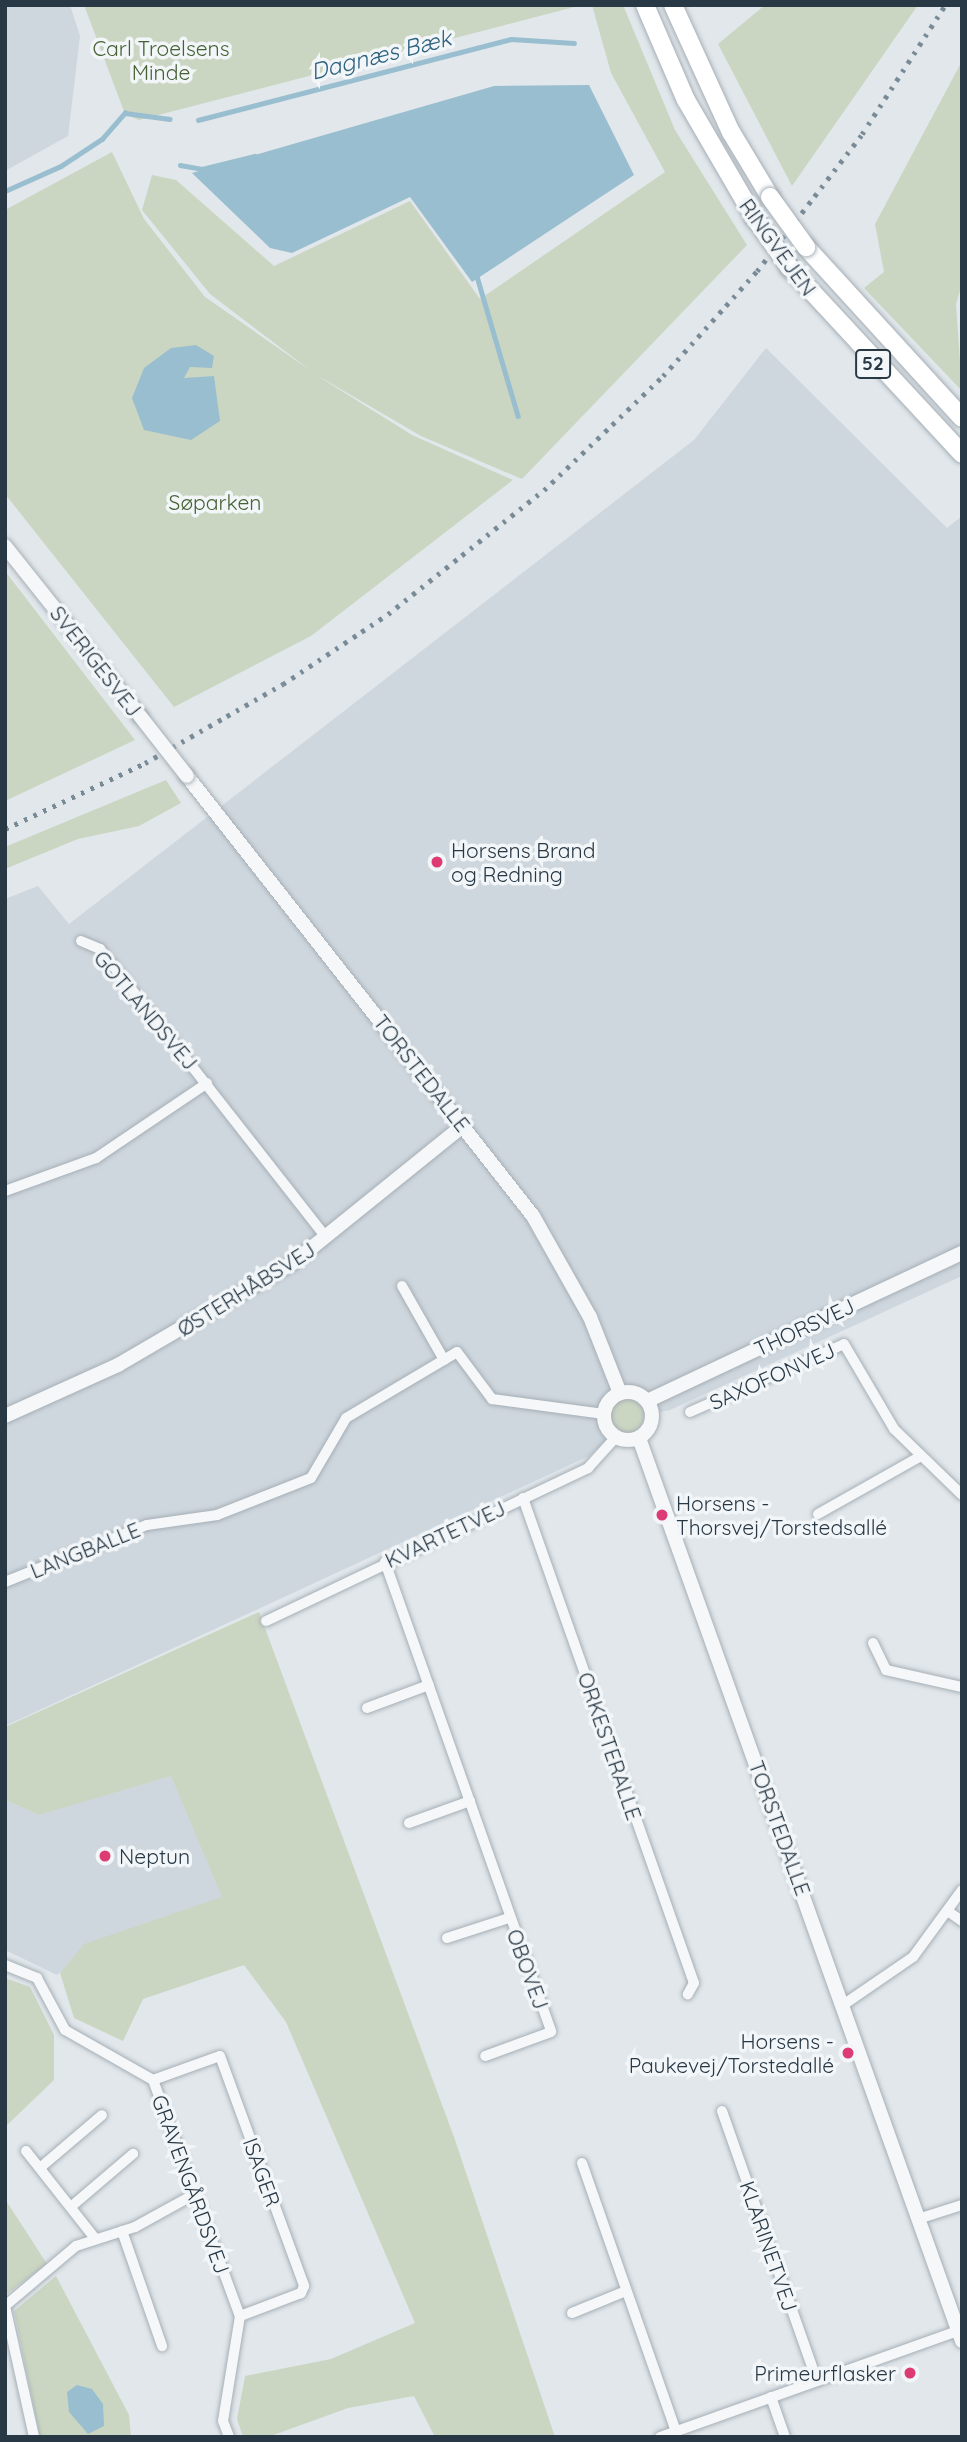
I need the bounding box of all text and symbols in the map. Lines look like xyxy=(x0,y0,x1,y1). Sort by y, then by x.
water label: Dagnæs Bæk xyxy=(308,24,454,86)
park label: Carl Troelsens Minde xyxy=(92,35,230,85)
street label: RINGVEJEN xyxy=(734,194,822,300)
road number: 52 xyxy=(854,348,892,380)
park label: Søparken xyxy=(169,489,261,515)
street label: SVERIGESVEJ xyxy=(45,601,147,721)
place label: Horsens Brand og Redning xyxy=(451,837,595,887)
marker: Horsens Brand og Redning xyxy=(429,854,445,870)
street label: GOTLANDSVEJ xyxy=(89,945,203,1075)
street label: TORSTEDALLE xyxy=(368,1009,476,1137)
street label: ØSTERHÅBSVEJ xyxy=(172,1237,320,1341)
street label: THORSVEJ xyxy=(750,1293,858,1361)
street label: SAXOFONVEJ xyxy=(705,1337,839,1415)
place label: Horsens - Thorsvej/Torstedsallé xyxy=(676,1490,887,1540)
street label: KVARTETVEJ xyxy=(381,1495,509,1573)
marker: Horsens - Thorsvej/Torstedsallé xyxy=(654,1507,670,1523)
street label: LANGBALLE xyxy=(26,1517,144,1583)
street label: ORKESTERALLE xyxy=(573,1669,647,1823)
street label: TORSTEDALLE xyxy=(744,1757,816,1899)
place label: Neptun xyxy=(119,1843,190,1869)
marker: Neptun xyxy=(97,1848,113,1864)
street label: OBOVEJ xyxy=(502,1926,554,2012)
place label: Horsens - Paukevej/Torstedallé xyxy=(629,2028,834,2078)
marker: Horsens - Paukevej/Torstedallé xyxy=(840,2045,856,2061)
street label: GRAVENGÅRDSVEJ xyxy=(147,2091,235,2277)
street label: ISAGER xyxy=(238,2134,286,2210)
street label: KLARINETVEJ xyxy=(735,2178,803,2314)
place label: Primeurflasker xyxy=(754,2360,896,2386)
marker: Primeurflasker xyxy=(902,2365,918,2381)

